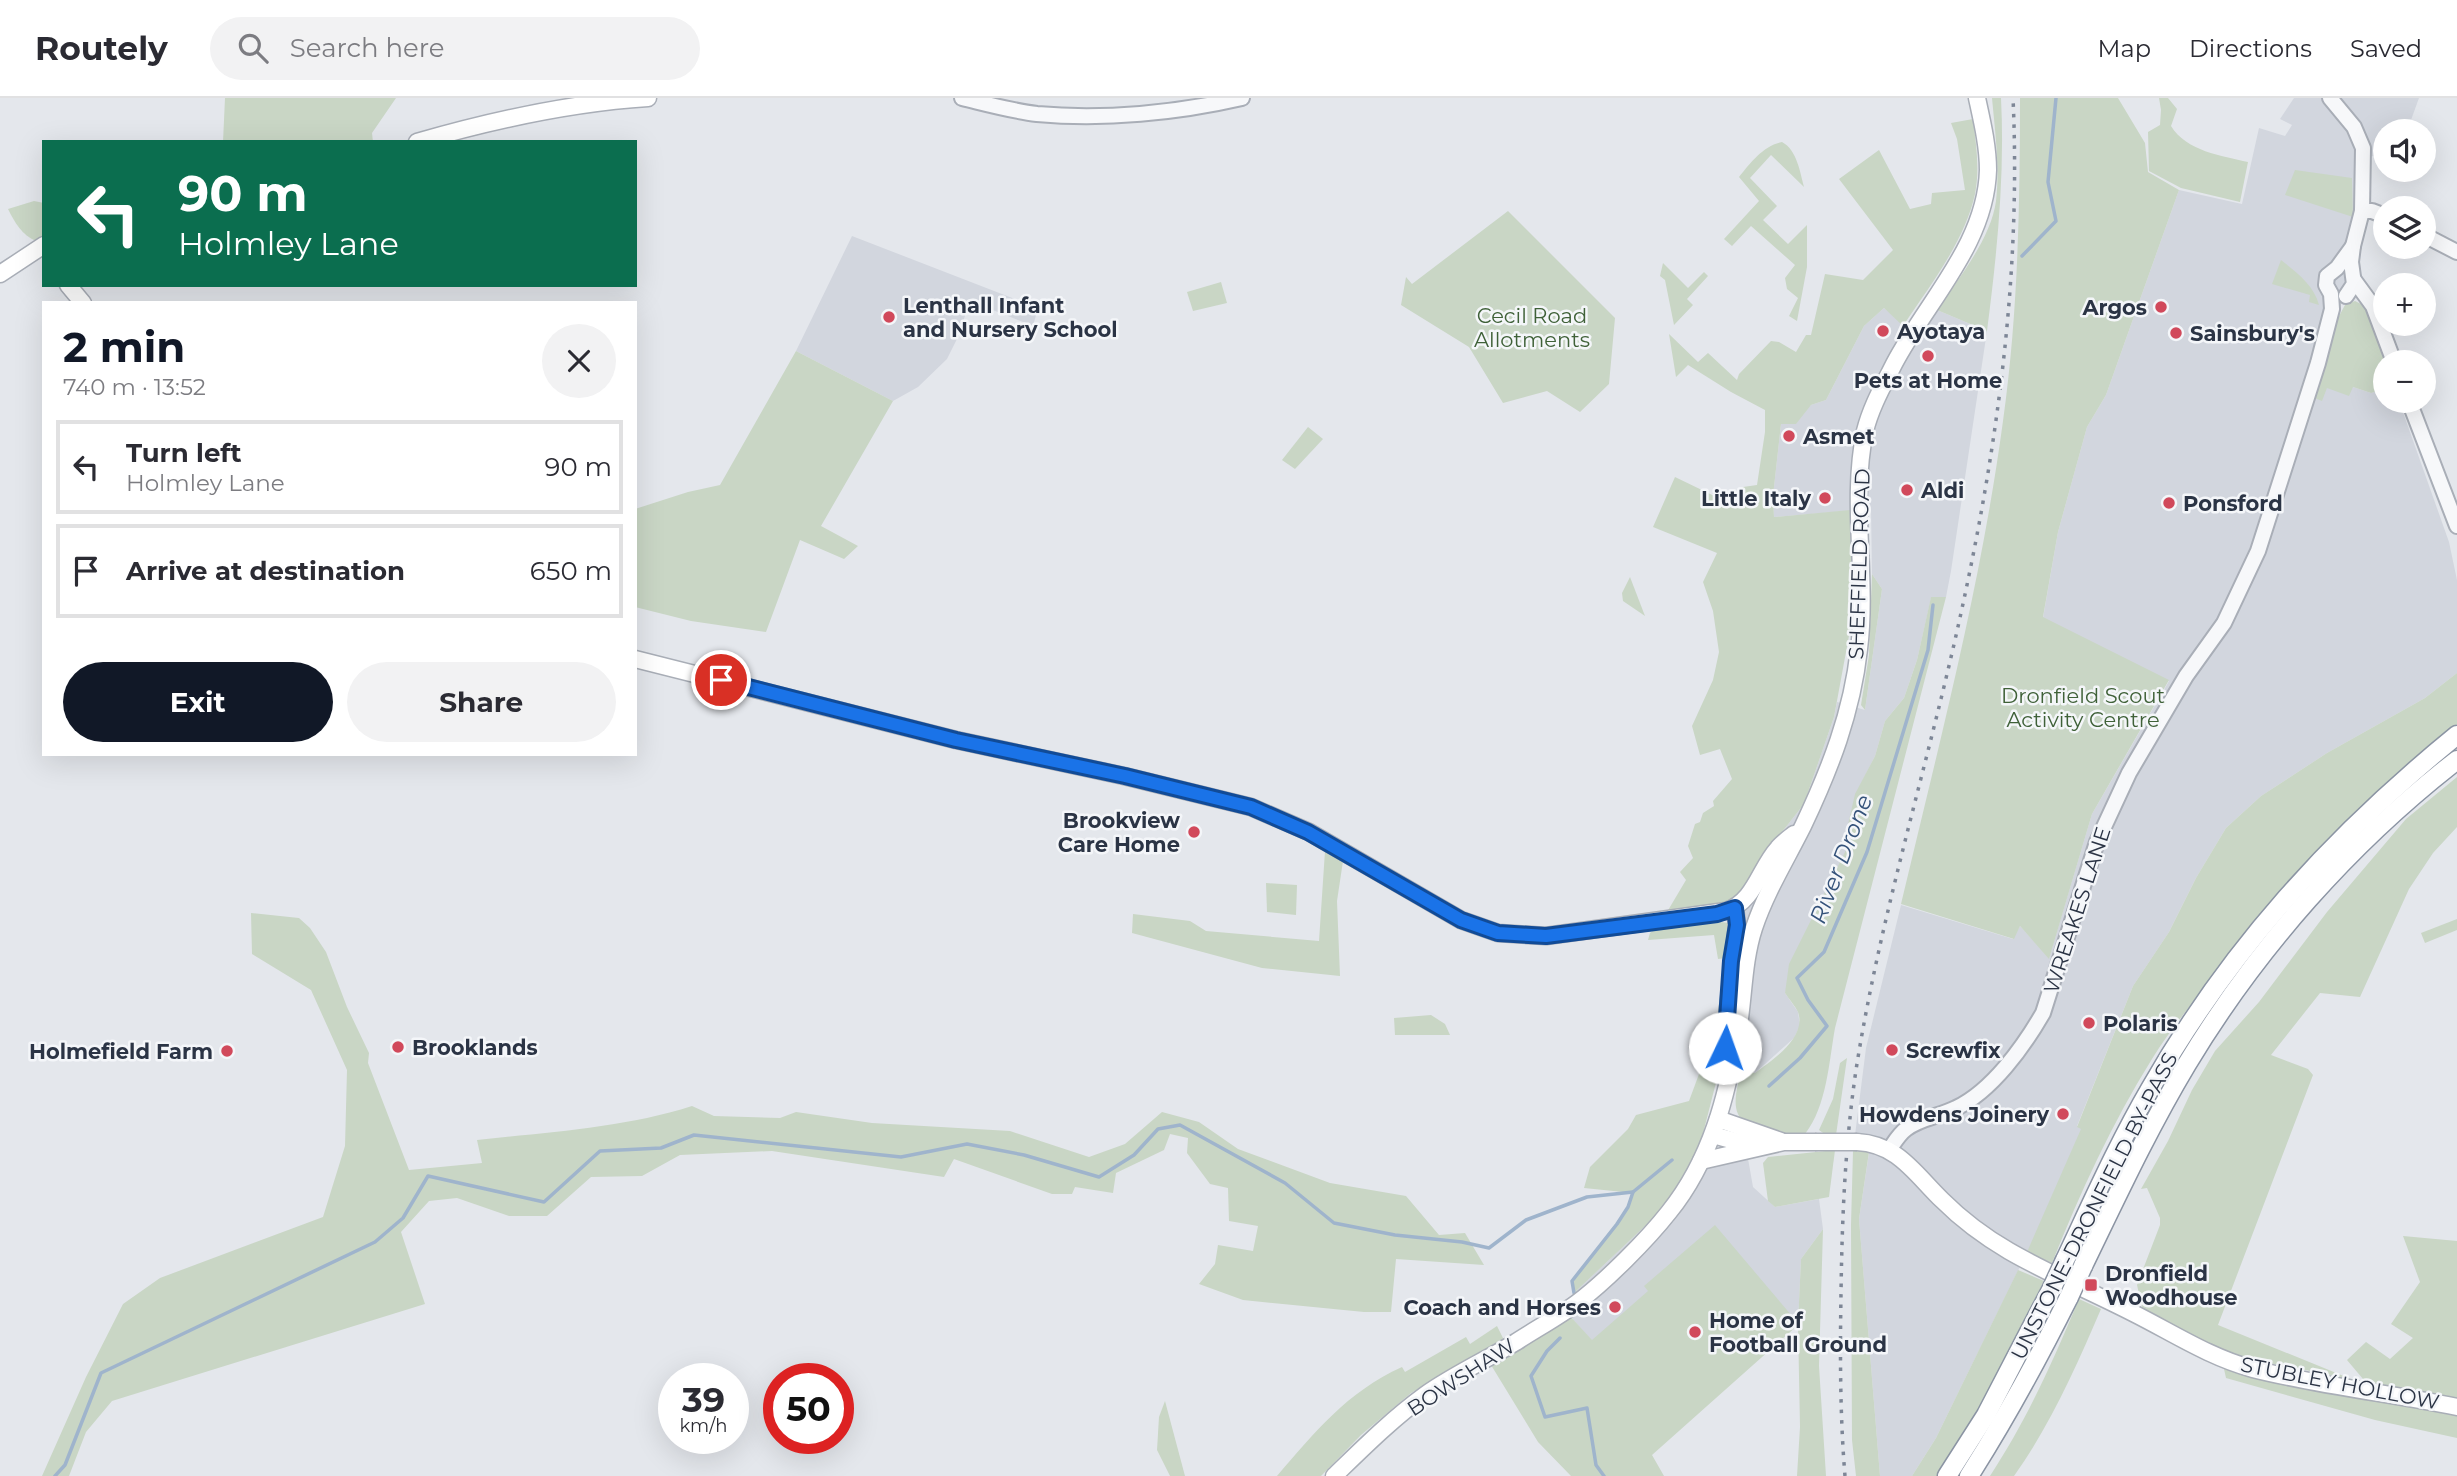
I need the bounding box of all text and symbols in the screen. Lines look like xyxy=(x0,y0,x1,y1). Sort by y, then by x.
search box xyxy=(210,17,700,80)
text: Routely xyxy=(35,28,168,68)
icon: search xyxy=(234,29,272,67)
text: Search here xyxy=(290,32,445,64)
text: Map xyxy=(2098,34,2151,63)
text: Directions xyxy=(2189,34,2312,63)
text: Saved xyxy=(2350,34,2422,63)
map controls xyxy=(2373,119,2436,413)
button: sound xyxy=(2373,119,2436,182)
text: 90 m xyxy=(178,164,308,223)
icon: left xyxy=(63,168,154,259)
button: layers xyxy=(2373,196,2436,259)
text: Holmley Lane xyxy=(178,224,399,263)
button: + xyxy=(2373,273,2436,336)
place label: Lenthall Infant and Nursery School xyxy=(903,293,1118,342)
place label: Argos xyxy=(2081,295,2147,320)
marker: Argos xyxy=(2153,299,2169,315)
park label: Cecil Road Allotments xyxy=(1474,303,1590,352)
marker: Lenthall Infant and Nursery School xyxy=(881,309,897,325)
place label: Ayotaya xyxy=(1896,319,1985,344)
text: 2 min xyxy=(63,321,185,373)
place label: Sainsbury's xyxy=(2190,321,2315,346)
marker: Ayotaya xyxy=(1875,323,1891,339)
button: close xyxy=(542,324,616,398)
marker: Sainsbury's xyxy=(2168,325,2184,341)
marker: Pets at Home xyxy=(1920,348,1936,364)
button: − xyxy=(2373,350,2436,413)
place label: Pets at Home xyxy=(1854,368,2002,393)
text: 740 m · 13:52 xyxy=(63,373,206,401)
place label: Asmet xyxy=(1802,424,1875,449)
marker: Asmet xyxy=(1781,428,1797,444)
text: Turn left xyxy=(126,437,242,469)
icon: left xyxy=(67,448,105,486)
text: 90 m xyxy=(545,451,612,483)
street label: SHEFFIELD ROAD xyxy=(1843,468,1875,660)
text: Holmley Lane xyxy=(126,469,285,497)
place label: Aldi xyxy=(1920,478,1964,503)
marker: Aldi xyxy=(1899,482,1915,498)
place label: Little Italy xyxy=(1701,486,1811,511)
marker: Little Italy xyxy=(1817,490,1833,506)
place label: Ponsford xyxy=(2183,491,2283,516)
marker: Ponsford xyxy=(2161,495,2177,511)
icon: arrive xyxy=(67,552,105,590)
text: Arrive at destination xyxy=(126,555,405,587)
text: 650 m xyxy=(530,555,612,587)
pin xyxy=(691,650,751,710)
icon: arrive xyxy=(702,661,740,699)
button: Exit xyxy=(63,662,333,742)
button: Share xyxy=(347,662,616,742)
park label: Dronfield Scout Activity Centre xyxy=(2001,683,2165,732)
water label: River Drone xyxy=(1804,791,1878,927)
place label: Brookview Care Home xyxy=(1058,808,1180,857)
marker: Brookview Care Home xyxy=(1186,824,1202,840)
street label: WREAKES LANE xyxy=(2038,824,2116,996)
position arrow xyxy=(1688,1011,1762,1085)
place label: Polaris xyxy=(2103,1011,2178,1036)
marker: Polaris xyxy=(2081,1015,2097,1031)
place label: Brooklands xyxy=(412,1035,538,1060)
place label: Screwfix xyxy=(1906,1038,2001,1063)
place label: Holmefield Farm xyxy=(29,1039,213,1064)
marker: Brooklands xyxy=(390,1039,406,1055)
marker: Screwfix xyxy=(1884,1042,1900,1058)
marker: Holmefield Farm xyxy=(219,1043,235,1059)
street label: UNSTONE-DRONFIELD BY-PASS xyxy=(2005,1048,2183,1364)
place label: Howdens Joinery xyxy=(1859,1102,2049,1127)
marker: Howdens Joinery xyxy=(2055,1106,2071,1122)
place label: Dronfield Woodhouse xyxy=(2105,1261,2238,1310)
marker: Dronfield Woodhouse xyxy=(2083,1277,2099,1293)
place label: Coach and Horses xyxy=(1403,1295,1601,1320)
marker: Coach and Horses xyxy=(1607,1299,1623,1315)
place label: Home of Football Ground xyxy=(1709,1308,1887,1357)
marker: Home of Football Ground xyxy=(1687,1324,1703,1340)
street label: BOWSHAW xyxy=(1402,1333,1520,1421)
street label: STUBLEY HOLLOW xyxy=(2239,1351,2441,1415)
speed limit sign: 50 xyxy=(763,1363,854,1454)
text: 39 xyxy=(682,1378,725,1421)
text: km/h xyxy=(679,1415,728,1437)

